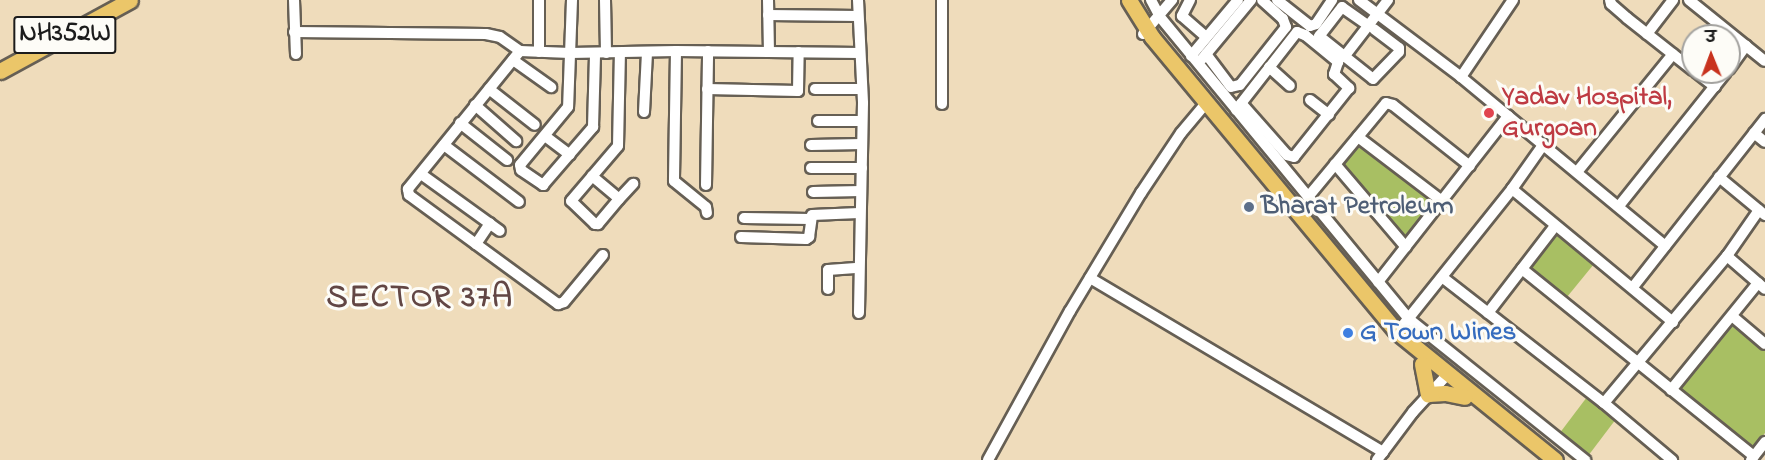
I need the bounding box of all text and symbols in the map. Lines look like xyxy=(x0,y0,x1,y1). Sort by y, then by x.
road number: NH352W xyxy=(13,12,118,58)
north arrow xyxy=(1681,24,1741,84)
text: उ xyxy=(1705,26,1716,50)
place label: Yadav Hospital, Gurgoan xyxy=(1502,81,1672,144)
marker: Yadav Hospital, Gurgoan xyxy=(1480,104,1498,122)
place label: Bharat Petroleum xyxy=(1261,191,1453,223)
marker: Bharat Petroleum xyxy=(1242,200,1256,214)
district label: SECTOR 37A xyxy=(327,279,513,319)
place label: G Town Wines xyxy=(1360,317,1516,349)
marker: G Town Wines xyxy=(1341,326,1355,340)

